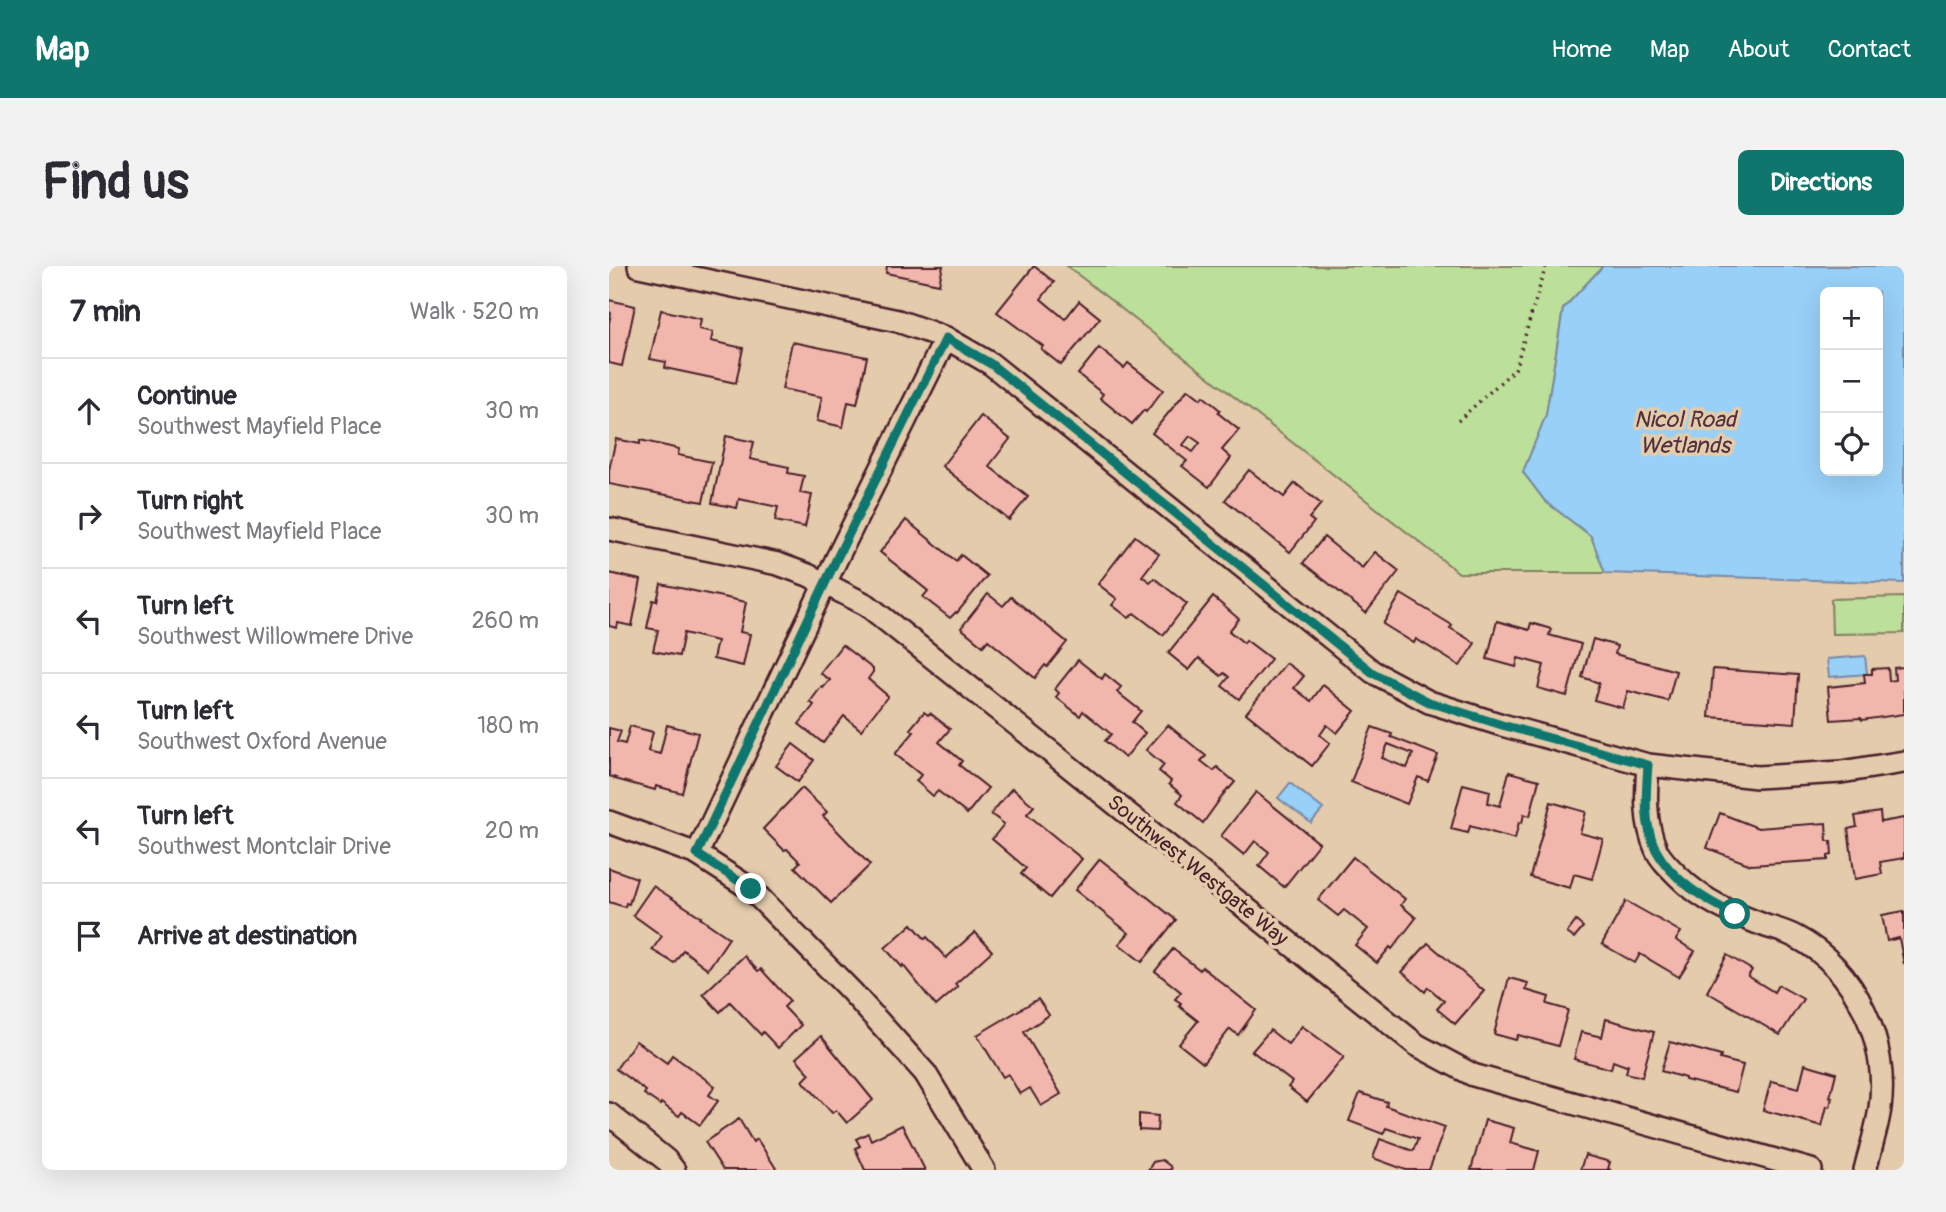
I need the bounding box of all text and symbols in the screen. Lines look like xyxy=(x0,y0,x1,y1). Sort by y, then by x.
text: Map xyxy=(35,29,90,70)
text: Home xyxy=(1551,35,1612,64)
text: Map xyxy=(1650,35,1690,64)
text: About xyxy=(1728,35,1790,64)
text: Contact xyxy=(1828,35,1911,64)
button: Directions xyxy=(1738,150,1904,215)
text: Find us xyxy=(42,152,189,213)
map controls xyxy=(1820,287,1883,476)
button: + xyxy=(1820,287,1883,350)
text: 7 min xyxy=(70,293,141,330)
text: Walk · 520 m xyxy=(410,297,539,326)
button: − xyxy=(1820,350,1883,413)
text: Continue xyxy=(137,380,237,412)
icon: ahead xyxy=(70,392,108,430)
text: 30 m xyxy=(485,396,539,425)
water label: Nicol Road Wetlands xyxy=(1634,405,1739,460)
text: Southwest Mayfield Place xyxy=(137,412,381,441)
button: locate xyxy=(1820,413,1883,476)
text: Turn right xyxy=(137,485,243,517)
icon: right xyxy=(70,497,108,535)
text: 30 m xyxy=(485,501,539,530)
text: Southwest Mayfield Place xyxy=(137,517,381,546)
text: Turn left xyxy=(137,590,233,622)
icon: left xyxy=(70,602,108,640)
text: 260 m xyxy=(472,606,539,635)
text: Southwest Willowmere Drive xyxy=(137,622,413,651)
text: Turn left xyxy=(137,695,233,727)
icon: left xyxy=(70,707,108,745)
text: 180 m xyxy=(477,711,539,740)
text: Southwest Oxford Avenue xyxy=(137,727,387,756)
street label: Southwest Westgate Way xyxy=(1102,789,1294,952)
text: Turn left xyxy=(137,800,233,832)
icon: left xyxy=(70,812,108,850)
text: 20 m xyxy=(485,816,539,845)
text: Southwest Montclair Drive xyxy=(137,832,391,861)
route end xyxy=(735,873,766,904)
route start xyxy=(1719,898,1750,929)
icon: arrive xyxy=(70,917,108,955)
text: Arrive at destination xyxy=(137,920,357,952)

